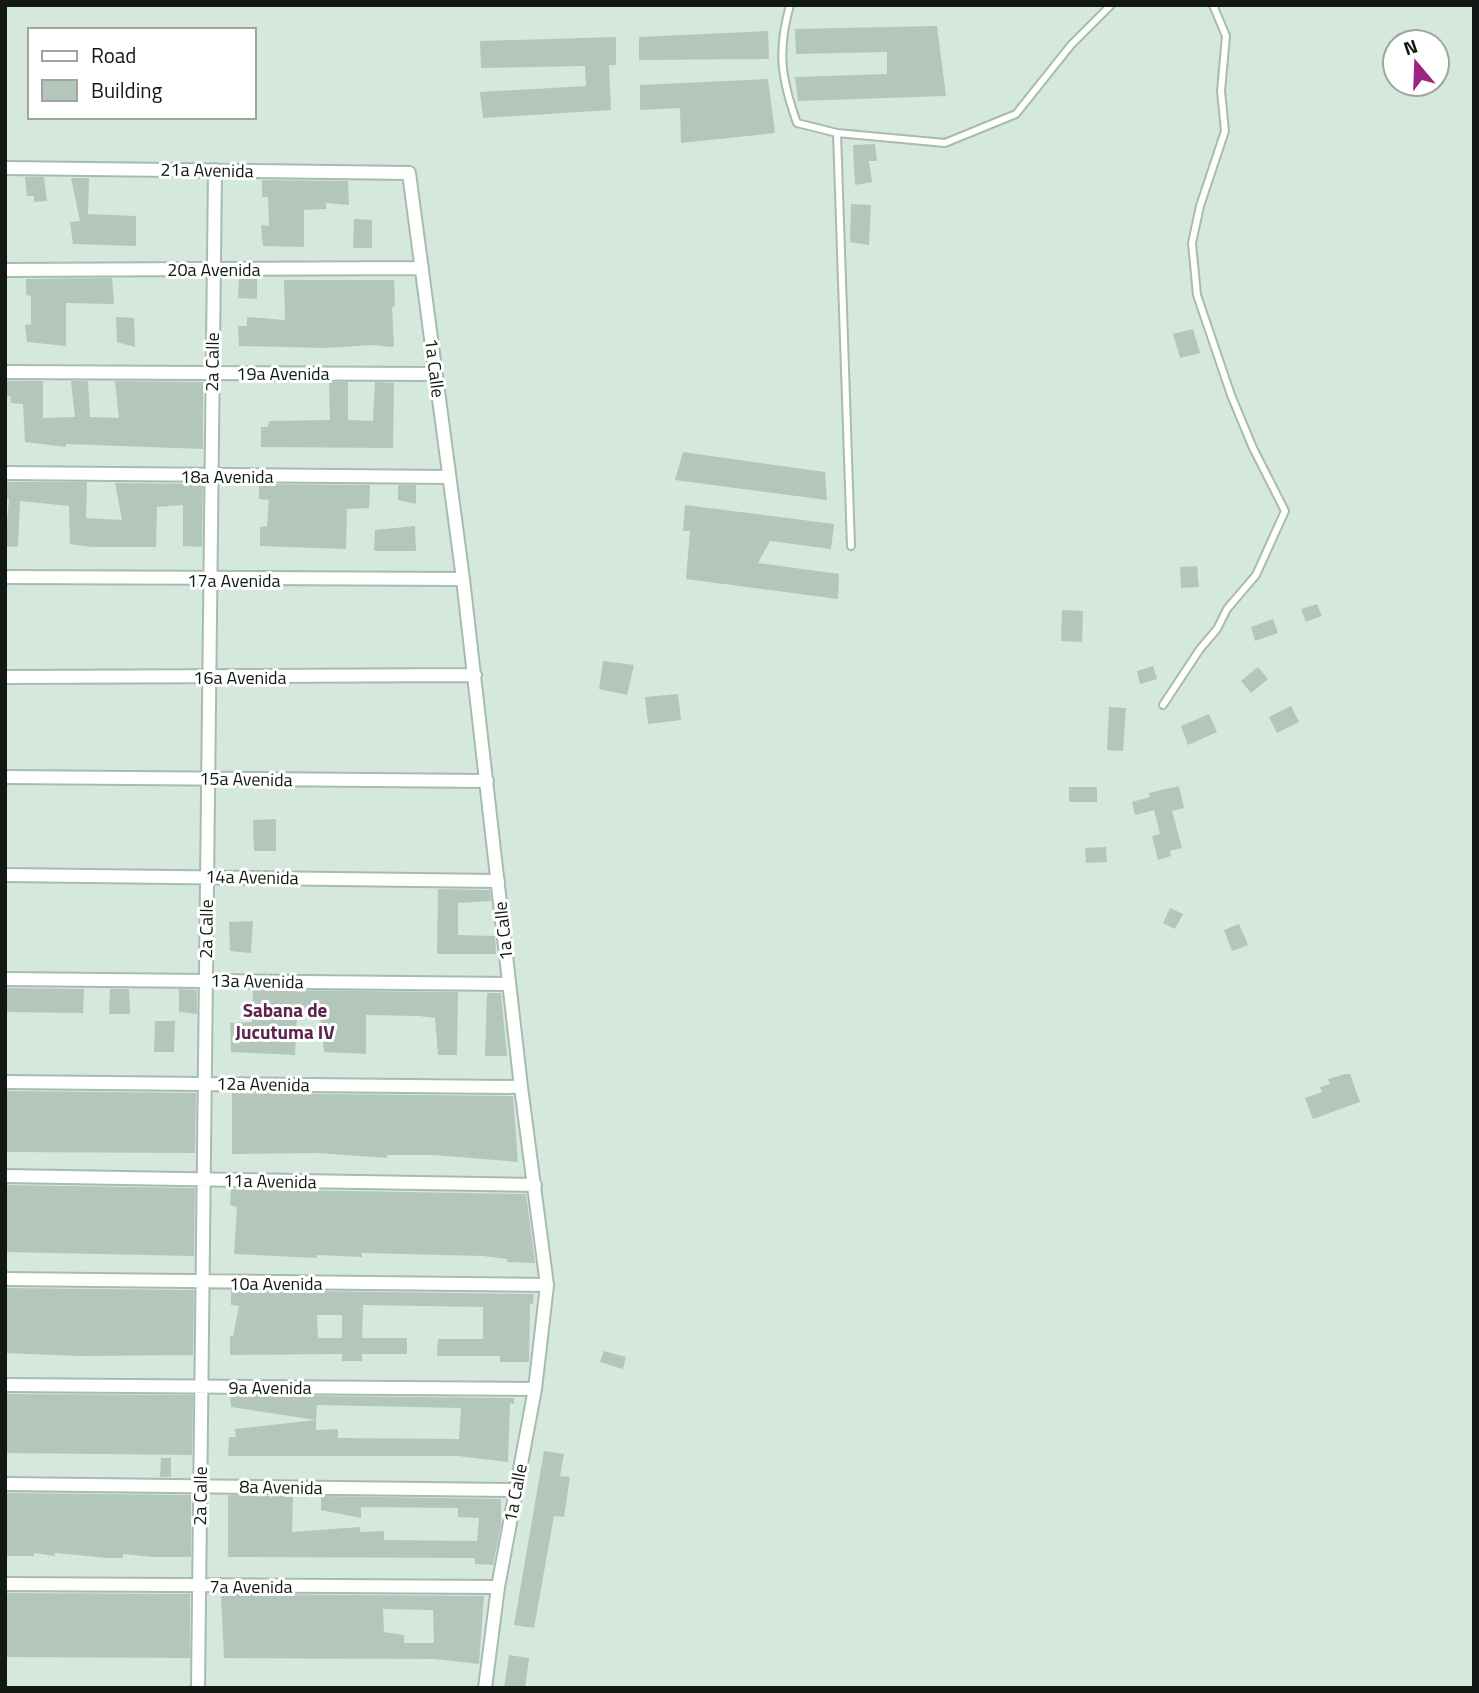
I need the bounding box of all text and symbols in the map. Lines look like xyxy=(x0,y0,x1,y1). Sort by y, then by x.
legend xyxy=(28,28,256,119)
north arrow xyxy=(1381,28,1451,98)
text: N xyxy=(1399,31,1421,62)
text: Road xyxy=(91,39,136,71)
text: Building xyxy=(91,74,163,106)
street label: 21a Avenida xyxy=(160,156,254,184)
street label: 20a Avenida xyxy=(167,256,261,283)
street label: 2a Calle xyxy=(198,332,226,392)
street label: 1a Calle xyxy=(418,337,452,399)
street label: 19a Avenida xyxy=(236,360,330,387)
street label: 18a Avenida xyxy=(180,463,274,490)
street label: 17a Avenida xyxy=(187,567,281,594)
street label: 16a Avenida xyxy=(193,664,287,691)
street label: 15a Avenida xyxy=(199,765,293,793)
street label: 14a Avenida xyxy=(205,863,299,891)
street label: 2a Calle xyxy=(192,899,220,959)
street label: 1a Calle xyxy=(486,900,520,962)
street label: 13a Avenida xyxy=(210,967,304,995)
district label: Sabana de Jucutuma IV xyxy=(235,995,335,1046)
street label: 12a Avenida xyxy=(216,1070,310,1098)
street label: 11a Avenida xyxy=(223,1167,317,1195)
street label: 10a Avenida xyxy=(229,1270,323,1297)
street label: 9a Avenida xyxy=(228,1374,312,1401)
street label: 1a Calle xyxy=(496,1461,534,1525)
street label: 2a Calle xyxy=(186,1466,214,1526)
street label: 8a Avenida xyxy=(239,1473,323,1501)
street label: 7a Avenida xyxy=(209,1573,293,1600)

